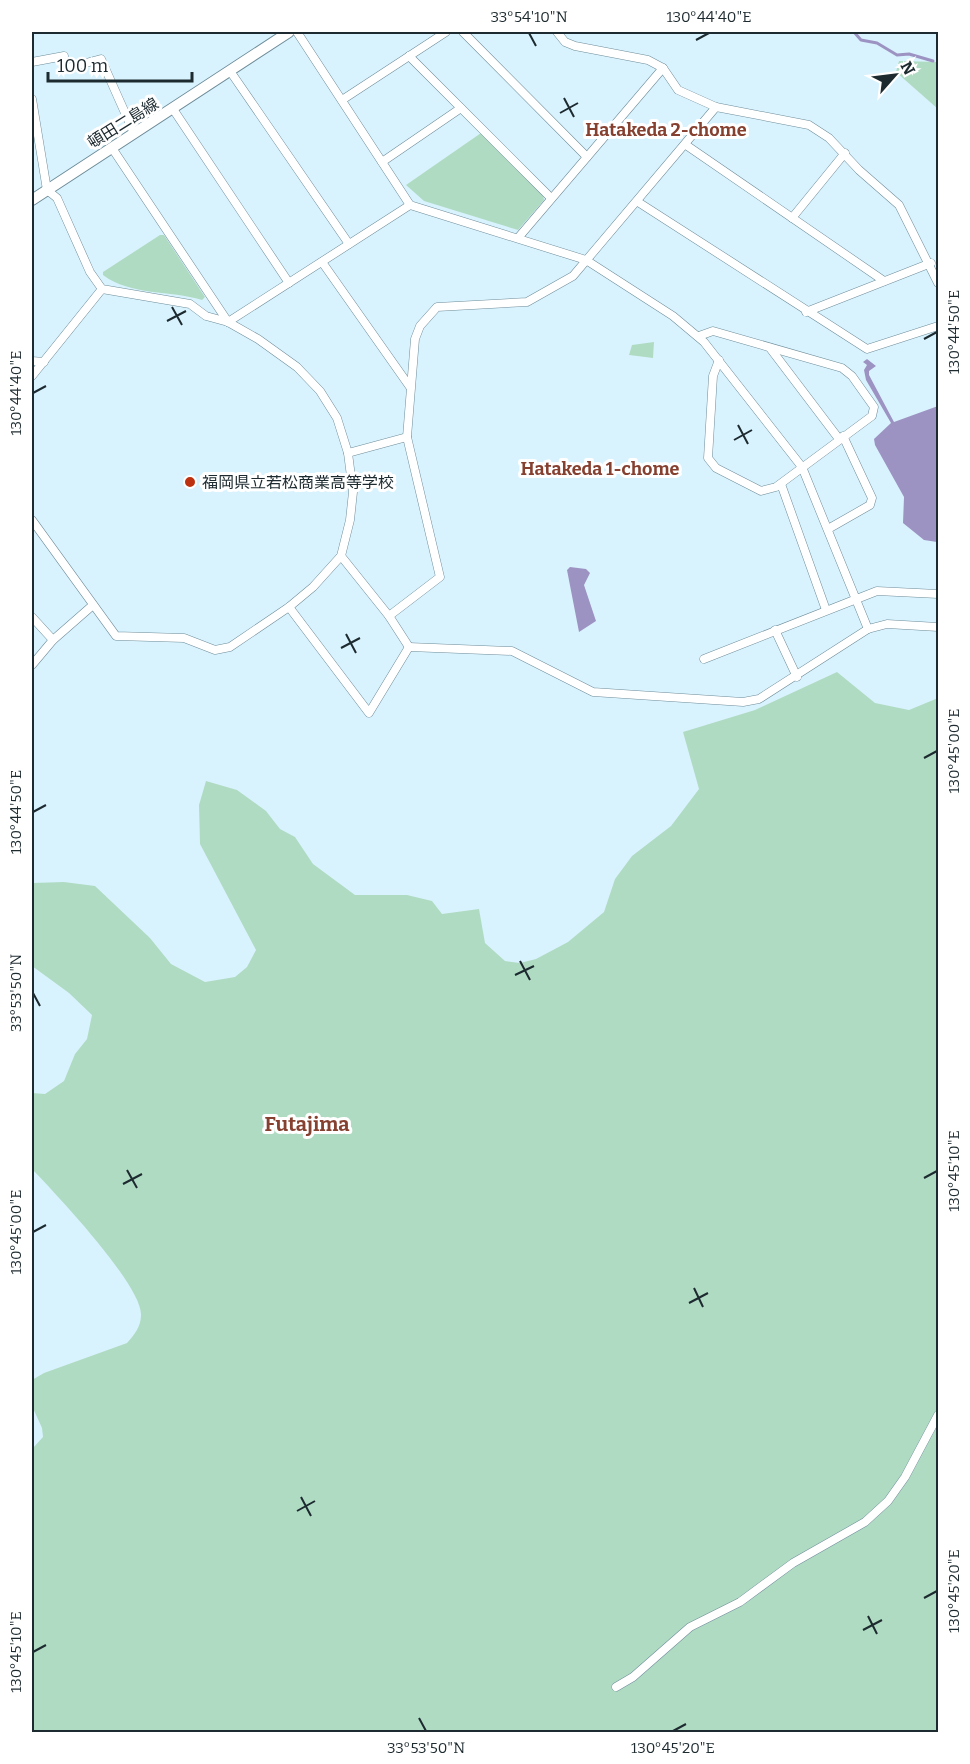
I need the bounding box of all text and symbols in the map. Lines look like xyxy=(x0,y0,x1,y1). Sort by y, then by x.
text: 33°54'10"N xyxy=(490,8,568,26)
text: 130°44'40"E xyxy=(666,8,752,26)
scale bar xyxy=(48,45,192,83)
north arrow xyxy=(865,45,925,105)
text: 100 m xyxy=(57,55,108,77)
text: N xyxy=(897,58,919,78)
street label: 頓田二島線 xyxy=(84,94,162,152)
district label: Hatakeda 2-chome xyxy=(585,119,747,141)
text: 130°44'50"E xyxy=(945,290,963,374)
text: 130°44'40"E xyxy=(7,350,25,436)
district label: Hatakeda 1-chome xyxy=(521,458,680,480)
place label: 福岡県立若松商業高等学校 xyxy=(202,473,394,492)
marker: 福岡県立若松商業高等学校 xyxy=(183,475,197,489)
text: 130°45'00"E xyxy=(945,708,963,794)
text: 130°44'50"E xyxy=(7,770,25,854)
text: 33°53'50"N xyxy=(7,954,25,1032)
district label: Futajima xyxy=(264,1112,350,1136)
text: 130°45'10"E xyxy=(945,1130,963,1212)
text: 130°45'00"E xyxy=(7,1189,25,1275)
text: 130°45'20"E xyxy=(945,1549,963,1633)
text: 130°45'10"E xyxy=(7,1611,25,1693)
text: 33°53'50"N xyxy=(387,1739,465,1757)
text: 130°45'20"E xyxy=(631,1739,715,1757)

